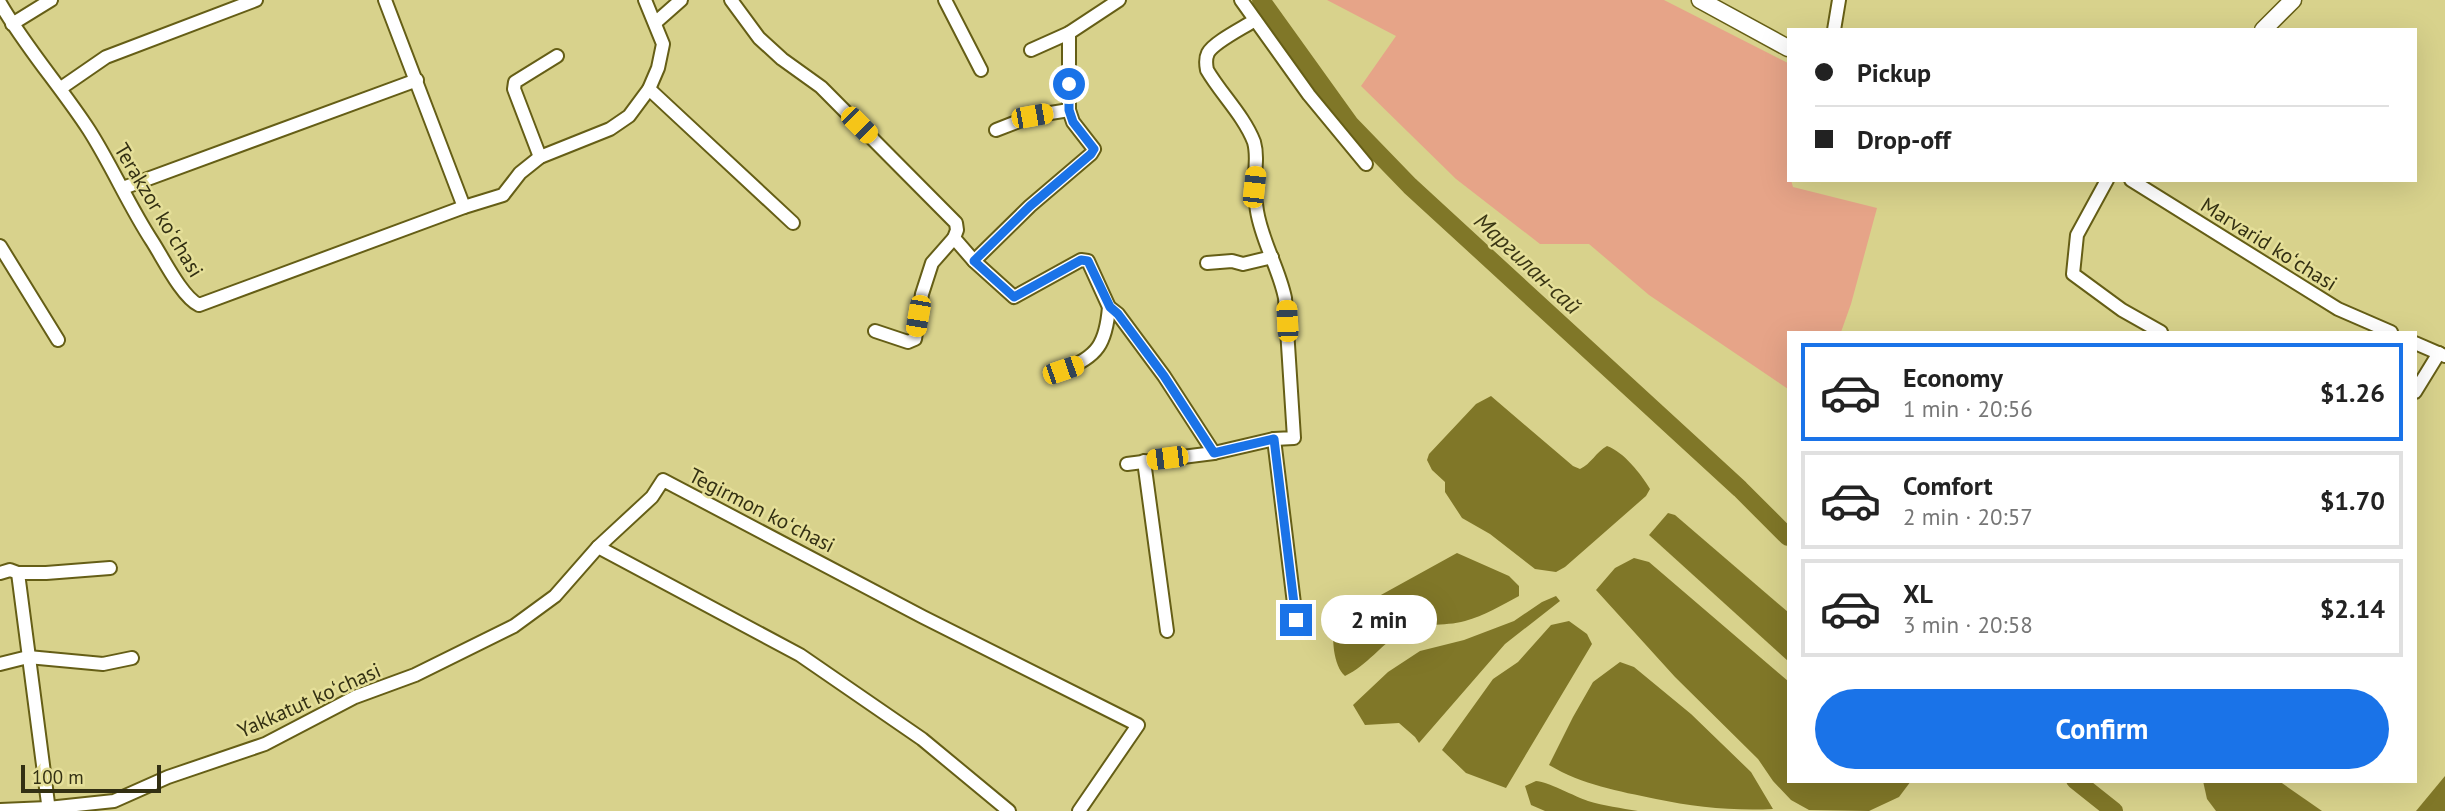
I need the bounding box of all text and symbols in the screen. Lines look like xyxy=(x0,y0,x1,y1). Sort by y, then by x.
text: Pickup xyxy=(1857,56,1931,89)
route start xyxy=(1053,68,1085,100)
car xyxy=(1010,102,1055,130)
car xyxy=(837,103,882,147)
text: Drop-off xyxy=(1857,123,1951,156)
street label: Terakzor koʻchasi xyxy=(108,138,210,282)
car xyxy=(1242,165,1267,209)
street label: Marvarid koʻchasi xyxy=(2196,191,2342,297)
water label: Маргилан-сай xyxy=(1468,206,1588,320)
car xyxy=(905,293,932,339)
car xyxy=(1276,299,1299,343)
car xyxy=(1040,353,1087,387)
icon: car xyxy=(1819,361,1882,424)
text: Economy xyxy=(1903,361,2003,394)
text: $1.26 xyxy=(2320,376,2385,409)
text: 1 min · 20:56 xyxy=(1903,394,2033,423)
car xyxy=(1145,445,1190,471)
street label: Tegirmon koʻchasi xyxy=(684,462,840,558)
icon: car xyxy=(1819,469,1882,532)
text: Comfort xyxy=(1903,469,1993,502)
text: $1.70 xyxy=(2320,484,2385,517)
text: 2 min · 20:57 xyxy=(1903,502,2033,531)
icon: car xyxy=(1819,577,1882,640)
text: XL xyxy=(1903,577,1933,610)
text: $2.14 xyxy=(2320,592,2385,625)
callout: 2 min xyxy=(1320,596,1436,644)
route end xyxy=(1280,604,1312,636)
text: 2 min xyxy=(1351,605,1407,634)
text: 3 min · 20:58 xyxy=(1903,610,2033,639)
street label: Yakkatut koʻchasi xyxy=(233,656,385,744)
button: Confirm xyxy=(1815,689,2389,769)
scale bar xyxy=(21,762,161,794)
text: 100 m xyxy=(32,765,84,789)

